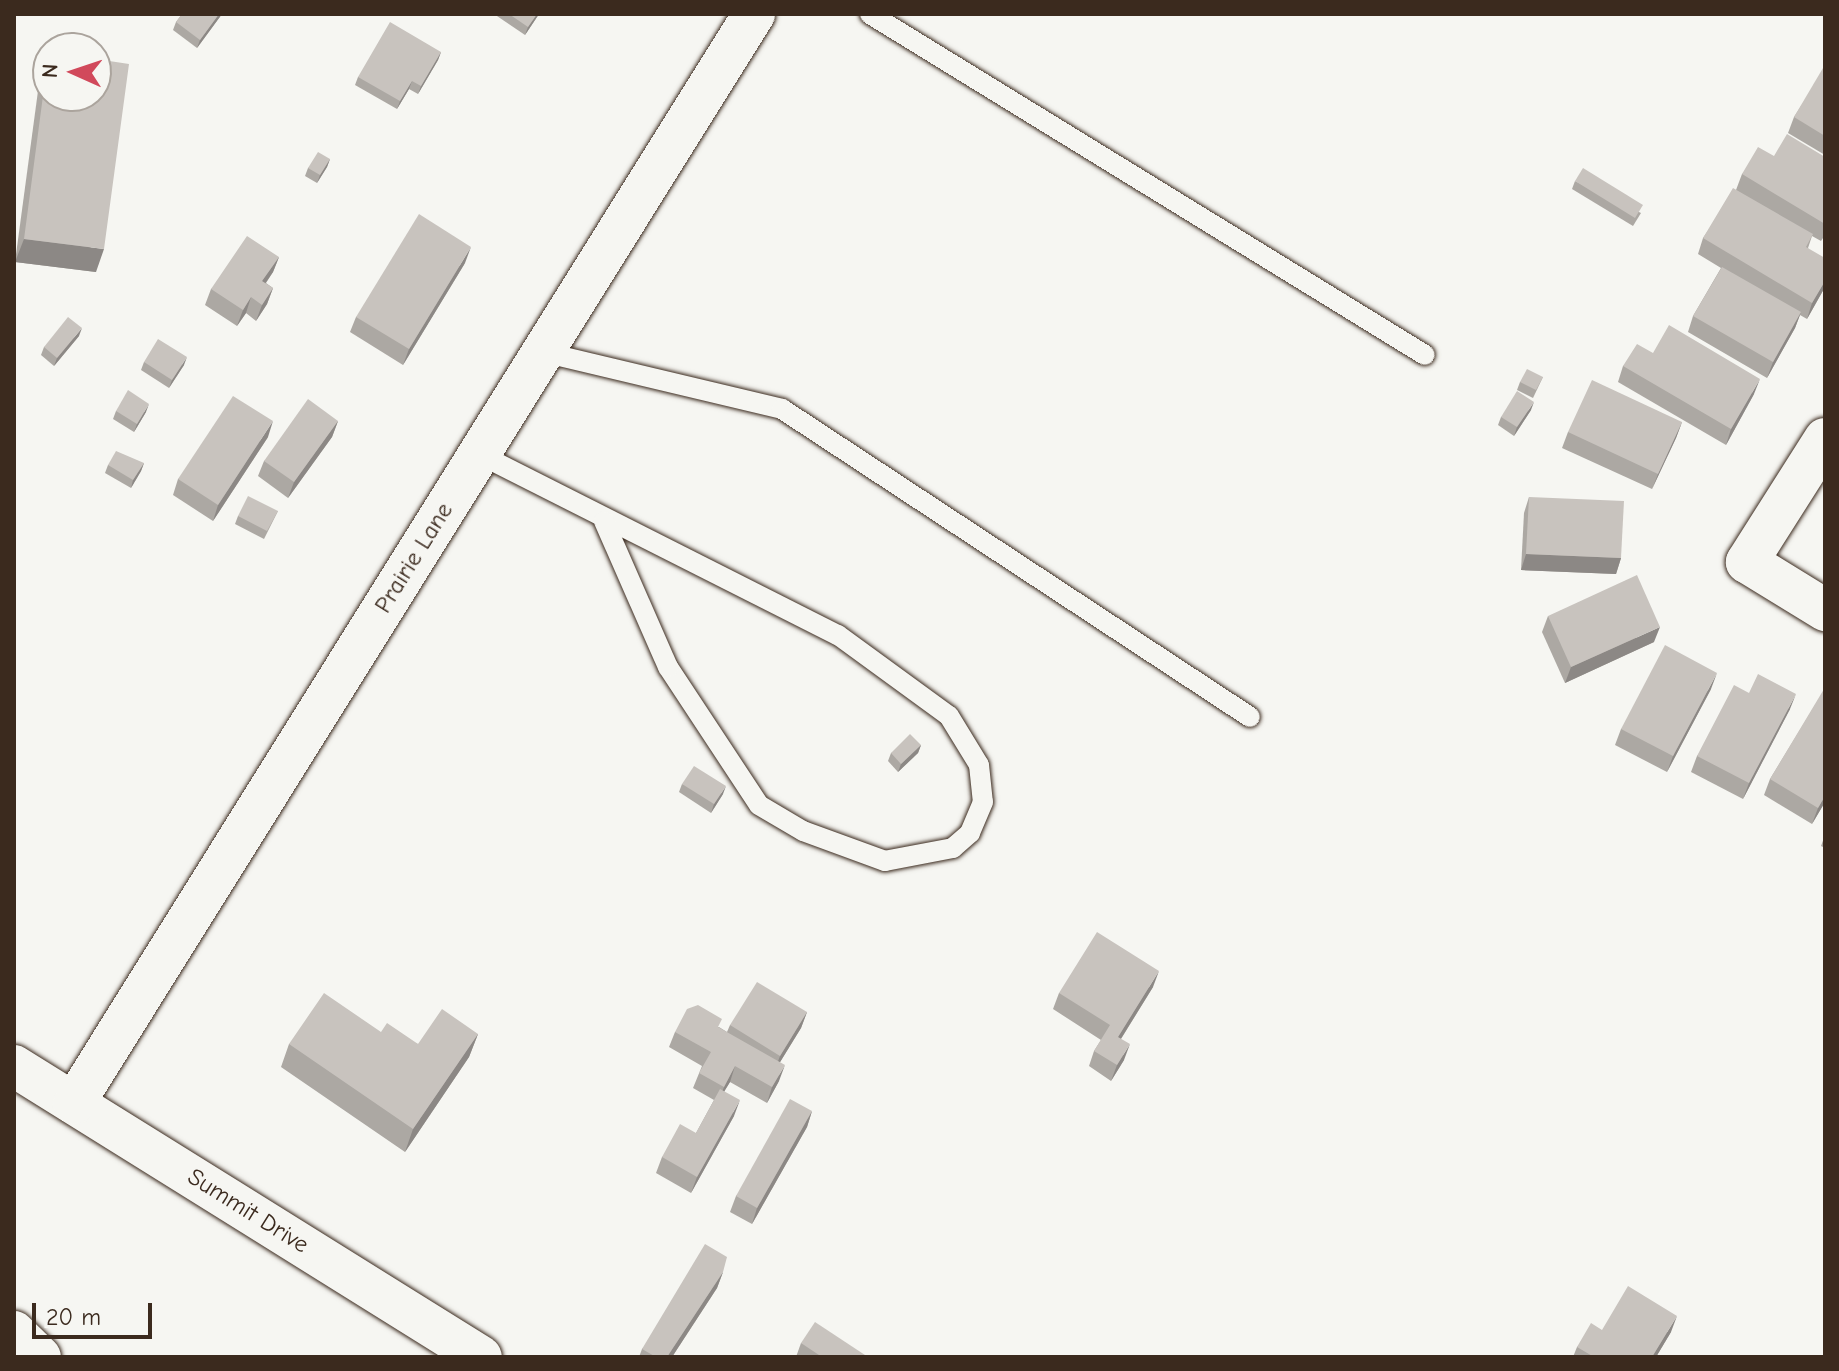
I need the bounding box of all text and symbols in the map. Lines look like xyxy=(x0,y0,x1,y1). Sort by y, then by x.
north arrow xyxy=(32,32,112,112)
text: N xyxy=(37,63,63,79)
street label: Prairie Lane xyxy=(369,498,459,618)
street label: Summit Drive xyxy=(182,1162,314,1260)
scale bar xyxy=(36,1287,156,1337)
text: 20 m xyxy=(46,1303,101,1331)

